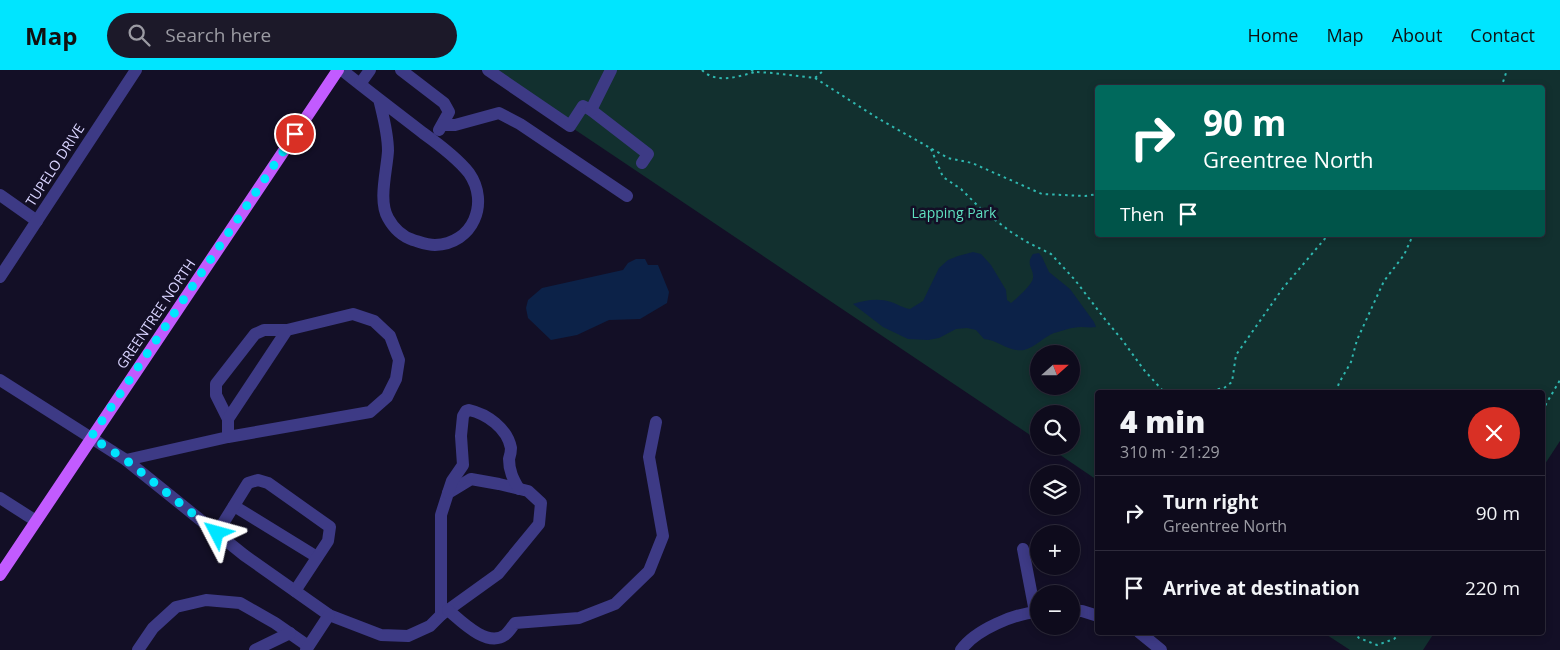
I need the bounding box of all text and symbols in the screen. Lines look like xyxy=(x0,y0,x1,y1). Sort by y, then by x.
search box xyxy=(107,13,457,58)
text: Map xyxy=(25,19,77,52)
icon: search xyxy=(125,21,153,49)
text: Search here xyxy=(165,22,271,48)
text: Home xyxy=(1248,23,1298,47)
text: Map xyxy=(1326,23,1364,47)
text: About xyxy=(1392,23,1442,47)
text: Contact xyxy=(1470,23,1535,47)
text: 90 m xyxy=(1203,99,1286,146)
icon: right xyxy=(1120,105,1185,170)
pin xyxy=(274,113,316,155)
street label: TUPELO DRIVE xyxy=(21,120,88,210)
icon: arrive xyxy=(281,120,309,148)
text: Greentree North xyxy=(1203,144,1374,174)
icon: arrive xyxy=(1174,200,1202,228)
text: Then xyxy=(1120,201,1164,227)
park label: Lapping Park xyxy=(912,203,997,222)
street label: GREENTREE NORTH xyxy=(112,255,199,372)
north arrow xyxy=(1030,345,1080,395)
map controls xyxy=(1030,345,1080,635)
text: 4 min xyxy=(1120,401,1205,442)
button: search xyxy=(1030,405,1080,455)
button: close xyxy=(1468,407,1520,459)
text: 310 m · 21:29 xyxy=(1120,441,1220,463)
button: layers xyxy=(1030,465,1080,515)
text: Turn right xyxy=(1163,489,1258,515)
icon: right xyxy=(1120,499,1148,527)
text: 90 m xyxy=(1476,500,1520,526)
position arrow xyxy=(190,506,242,558)
text: Greentree North xyxy=(1163,515,1287,537)
button: + xyxy=(1030,525,1080,575)
icon: arrive xyxy=(1120,574,1148,602)
text: Arrive at destination xyxy=(1163,575,1360,601)
text: 220 m xyxy=(1465,575,1520,601)
button: − xyxy=(1030,585,1080,635)

